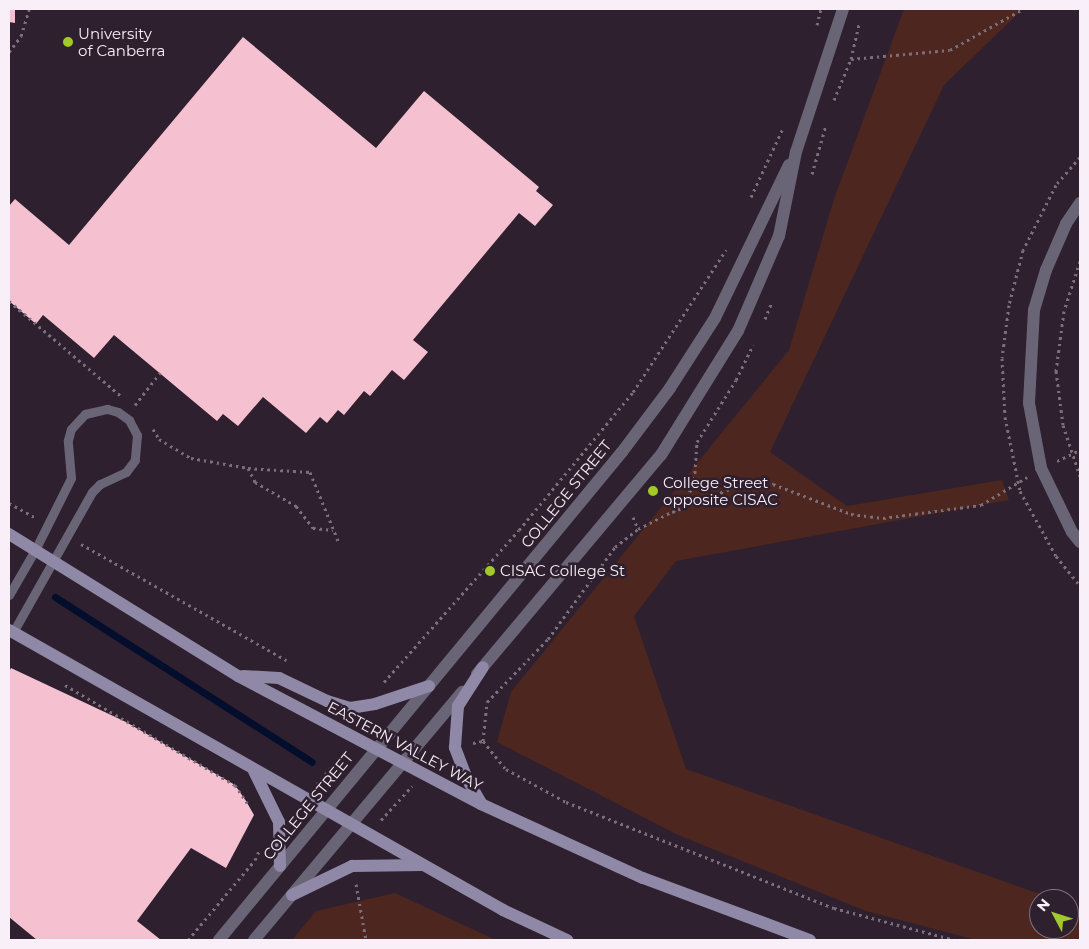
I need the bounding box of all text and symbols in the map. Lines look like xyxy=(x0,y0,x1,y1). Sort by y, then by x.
place label: University of Canberra xyxy=(78,24,165,59)
marker: University of Canberra xyxy=(62,36,74,48)
street label: COLLEGE STREET xyxy=(517,437,615,551)
place label: College Street opposite CISAC xyxy=(663,473,778,508)
marker: College Street opposite CISAC xyxy=(647,485,659,497)
place label: CISAC College St xyxy=(500,562,625,580)
marker: CISAC College St xyxy=(484,565,496,577)
street label: EASTERN VALLEY WAY xyxy=(324,697,486,795)
street label: COLLEGE STREET xyxy=(259,749,357,863)
north arrow xyxy=(1029,889,1079,939)
text: N xyxy=(1033,895,1054,915)

